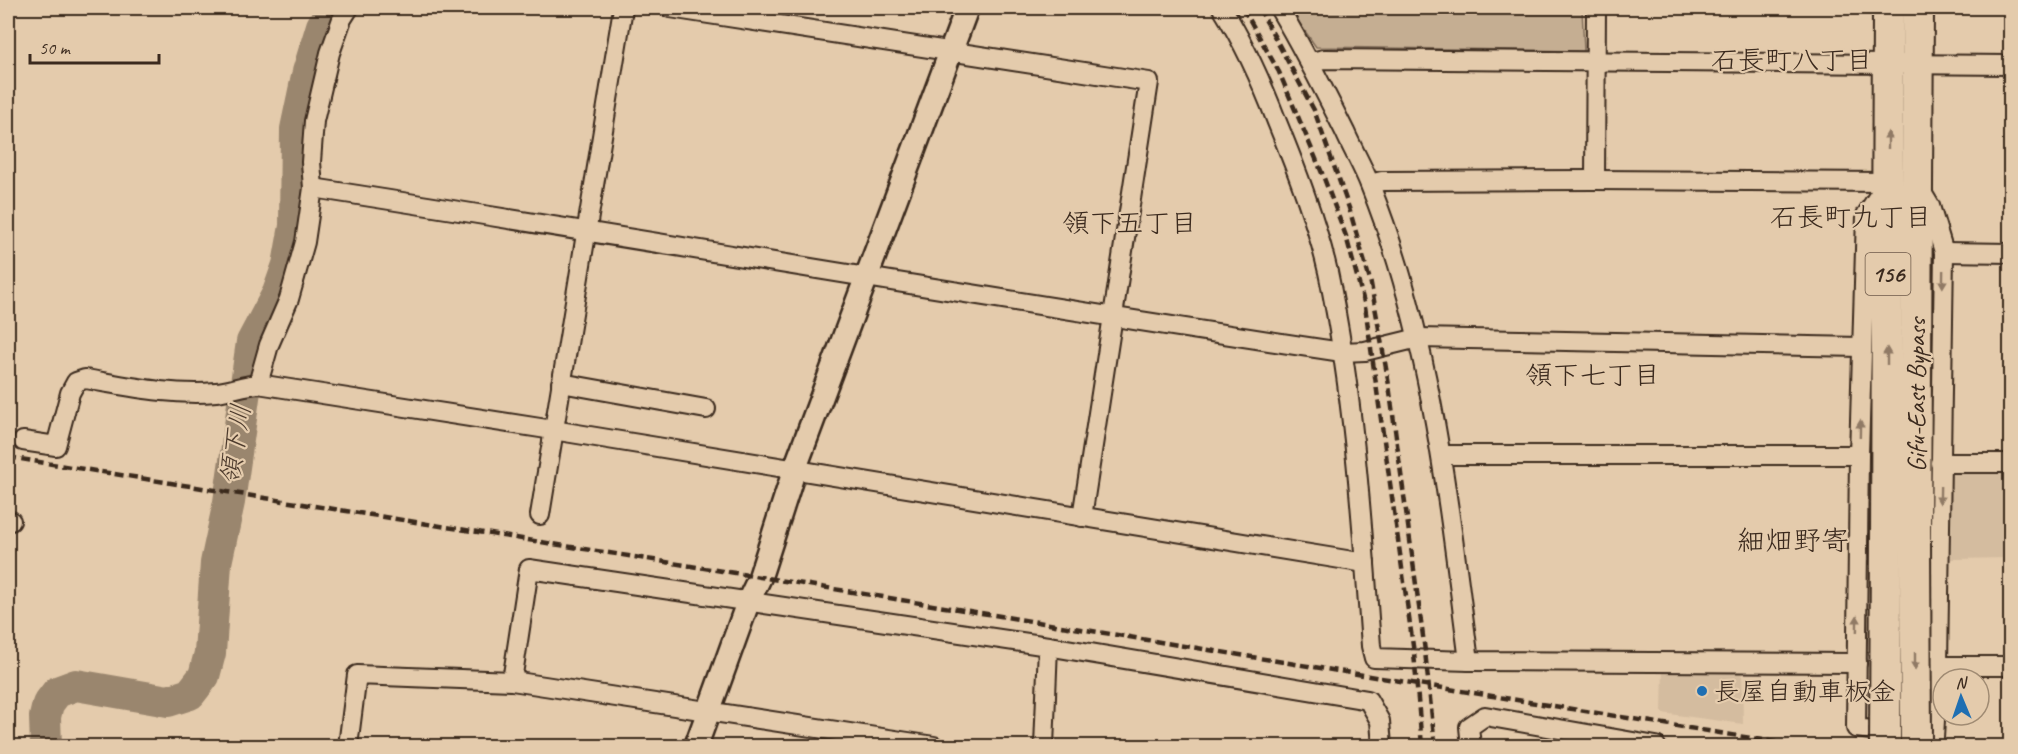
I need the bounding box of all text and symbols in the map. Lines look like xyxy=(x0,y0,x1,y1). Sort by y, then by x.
scale bar xyxy=(30,27,159,65)
text: 50 m xyxy=(39,37,72,59)
district label: 石長町八丁目 xyxy=(1711,43,1873,77)
one-way arrow xyxy=(1883,131,1893,150)
district label: 石長町九丁目 xyxy=(1770,200,1932,234)
district label: 領下五丁目 xyxy=(1063,206,1198,240)
road number: 156 xyxy=(1866,253,1910,295)
one-way arrow xyxy=(1938,269,1948,288)
street label: Gifu-East Bypass xyxy=(1900,316,1933,472)
one-way arrow xyxy=(1882,347,1892,366)
district label: 領下七丁目 xyxy=(1526,358,1661,392)
water label: 領下川 xyxy=(212,401,258,487)
one-way arrow xyxy=(1855,419,1864,438)
one-way arrow xyxy=(1935,485,1944,504)
district label: 細畑野寄 xyxy=(1737,523,1849,558)
one-way arrow xyxy=(1852,614,1862,633)
one-way arrow xyxy=(1910,652,1920,671)
north arrow xyxy=(1931,667,1991,727)
text: N xyxy=(1955,673,1969,693)
place label: 長屋自動車板金 xyxy=(1714,675,1896,708)
marker: 長屋自動車板金 xyxy=(1695,684,1709,698)

